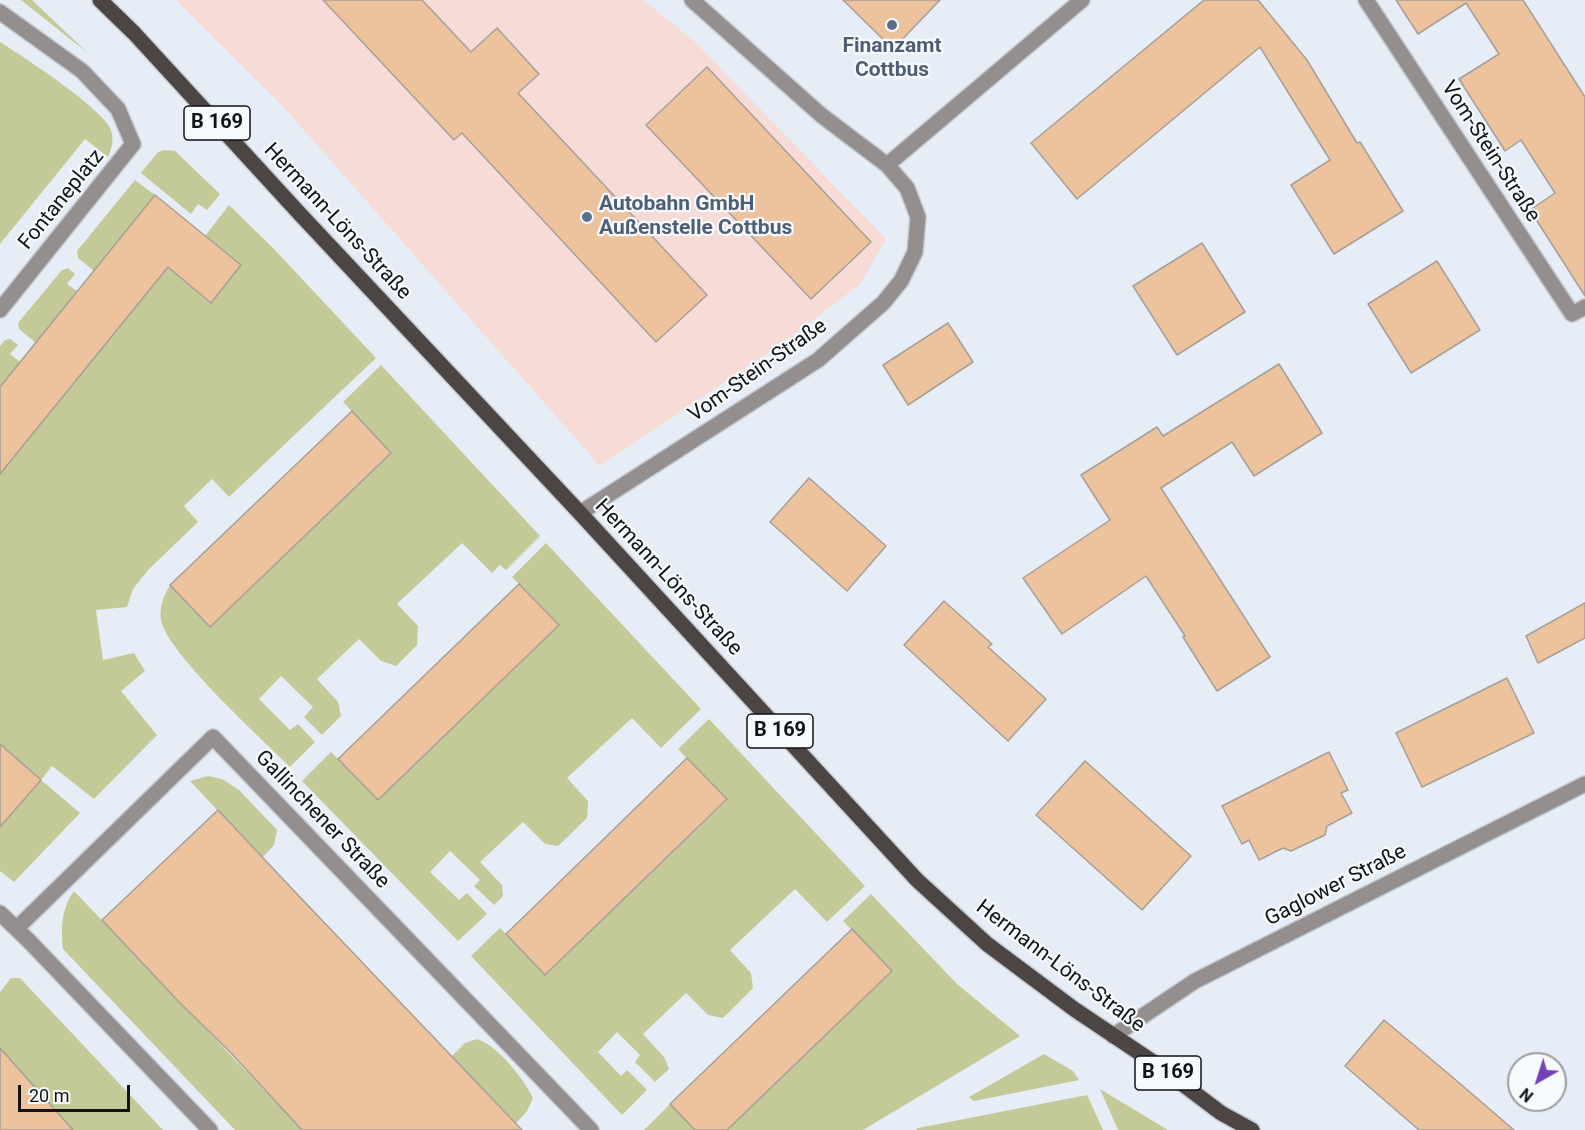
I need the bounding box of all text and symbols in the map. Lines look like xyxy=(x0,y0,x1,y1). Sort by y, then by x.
marker: Finanzamt Cottbus xyxy=(885,18,899,32)
place label: Finanzamt Cottbus xyxy=(842,34,942,84)
street label: Vom-Stein-Straße xyxy=(1435,77,1545,227)
road number: B 169 xyxy=(184,106,250,140)
street label: Hermann-Löns-Straße xyxy=(258,139,416,305)
street label: Fontaneplatz xyxy=(14,145,110,255)
place label: Autobahn GmbH Außenstelle Cottbus xyxy=(599,192,792,242)
marker: Autobahn GmbH Außenstelle Cottbus xyxy=(580,210,594,224)
street label: Vom-Stein-Straße xyxy=(684,314,832,428)
street label: Hermann-Löns-Straße xyxy=(589,495,747,661)
road number: B 169 xyxy=(747,714,813,748)
street label: Gallinchener Straße xyxy=(250,746,394,894)
street label: Gaglower Straße xyxy=(1261,840,1411,932)
street label: Hermann-Löns-Straße xyxy=(971,895,1149,1039)
north arrow xyxy=(1507,1052,1567,1112)
road number: B 169 xyxy=(1135,1056,1201,1090)
scale bar xyxy=(21,1073,134,1111)
text: N xyxy=(1516,1084,1537,1106)
text: 20 m xyxy=(29,1085,69,1106)

